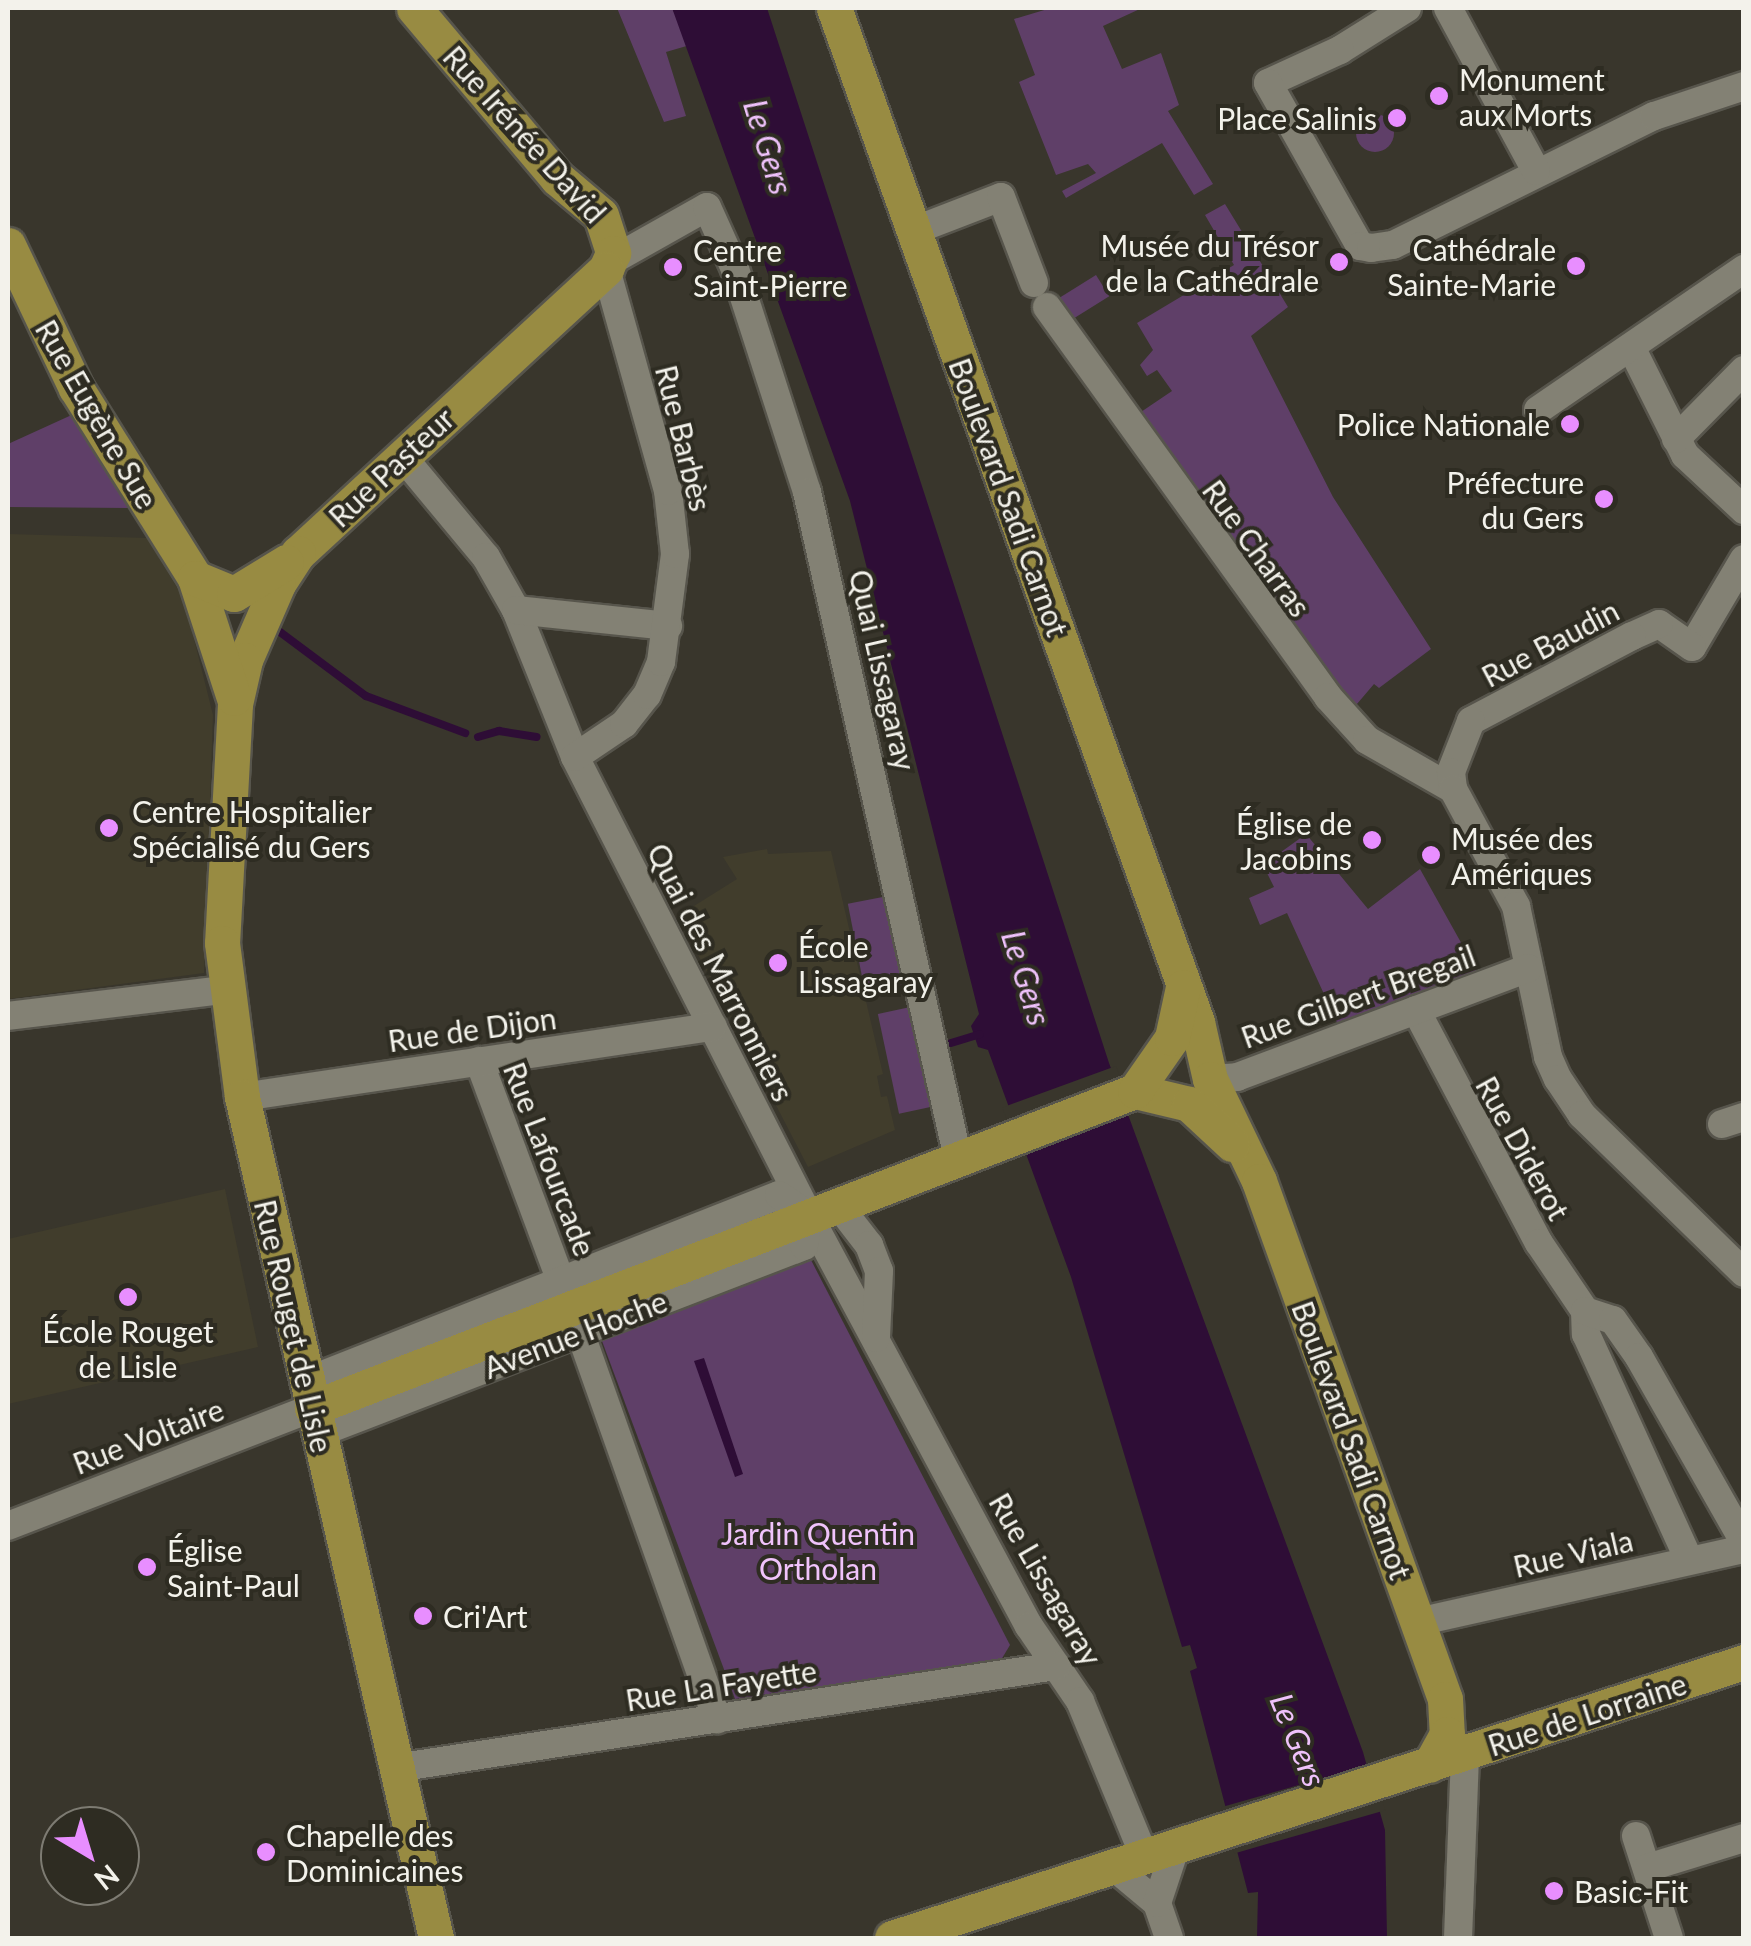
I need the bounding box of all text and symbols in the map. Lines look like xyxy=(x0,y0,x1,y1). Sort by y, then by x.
street label: Rue Irénée David xyxy=(436,38,614,230)
place label: Monument aux Morts xyxy=(1459,61,1605,132)
marker: Monument aux Morts xyxy=(1428,85,1450,107)
water label: Le Gers xyxy=(735,95,801,199)
place label: Place Salinis xyxy=(1217,100,1377,136)
marker: Place Salinis xyxy=(1386,107,1408,129)
place label: Musée du Trésor de la Cathédrale xyxy=(1100,227,1319,298)
place label: Cathédrale Sainte-Marie xyxy=(1387,231,1556,302)
place label: Centre Saint-Pierre xyxy=(693,232,848,302)
marker: Musée du Trésor de la Cathédrale xyxy=(1328,251,1350,273)
marker: Cathédrale Sainte-Marie xyxy=(1565,255,1587,277)
marker: Centre Saint-Pierre xyxy=(662,256,684,278)
street label: Rue Eugène Sue xyxy=(28,313,166,515)
street label: Boulevard Sadi Carnot xyxy=(942,353,1076,641)
street label: Rue Barbès xyxy=(649,361,719,515)
street label: Rue Pasteur xyxy=(321,400,461,534)
place label: Police Nationale xyxy=(1337,406,1550,442)
marker: Police Nationale xyxy=(1559,413,1581,435)
place label: Préfecture du Gers xyxy=(1446,464,1584,534)
street label: Rue Charras xyxy=(1196,473,1318,623)
marker: Préfecture du Gers xyxy=(1593,488,1615,510)
street label: Quai Lissagaray xyxy=(842,566,924,774)
street label: Rue Baudin xyxy=(1475,592,1625,694)
place label: Centre Hospitalier Spécialisé du Gers xyxy=(132,793,372,864)
place label: Église de Jacobins xyxy=(1236,805,1352,876)
marker: Centre Hospitalier Spécialisé du Gers xyxy=(96,815,122,841)
place label: Musée des Amériques xyxy=(1451,820,1593,890)
marker: Église de Jacobins xyxy=(1361,829,1383,851)
street label: Quai des Marronniers xyxy=(640,837,802,1107)
marker: Musée des Amériques xyxy=(1420,844,1442,866)
water label: Le Gers xyxy=(993,926,1059,1030)
place label: École Lissagaray xyxy=(798,928,933,998)
street label: Rue Gilbert Bregail xyxy=(1236,937,1480,1055)
marker: École Lissagaray xyxy=(767,952,789,974)
street label: Rue de Dijon xyxy=(386,999,558,1059)
street label: Rue Lafourcade xyxy=(497,1057,603,1261)
street label: Rue Diderot xyxy=(1469,1070,1577,1226)
street label: Rue Rouget de Lisle xyxy=(247,1196,341,1456)
street label: Avenue Hoche xyxy=(478,1283,672,1385)
marker: École Rouget de Lisle xyxy=(117,1286,139,1308)
street label: Boulevard Sadi Carnot xyxy=(1285,1296,1419,1584)
place label: École Rouget de Lisle xyxy=(42,1313,214,1384)
street label: Rue Voltaire xyxy=(67,1391,229,1481)
street label: Rue Lissagaray xyxy=(982,1486,1110,1672)
park label: Jardin Quentin Ortholan xyxy=(721,1515,915,1586)
street label: Rue Viala xyxy=(1509,1522,1637,1584)
place label: Église Saint-Paul xyxy=(167,1532,300,1602)
marker: Église Saint-Paul xyxy=(136,1556,158,1578)
place label: Cri'Art xyxy=(443,1598,527,1634)
marker: Cri'Art xyxy=(412,1605,434,1627)
street label: Rue La Fayette xyxy=(623,1652,819,1718)
street label: Rue de Lorraine xyxy=(1483,1665,1691,1763)
water label: Le Gers xyxy=(1262,1688,1334,1792)
north arrow xyxy=(40,1806,140,1906)
place label: Chapelle des Dominicaines xyxy=(286,1817,463,1888)
marker: Chapelle des Dominicaines xyxy=(255,1841,277,1863)
text: N xyxy=(88,1858,126,1898)
place label: Basic-Fit xyxy=(1574,1873,1688,1909)
marker: Basic-Fit xyxy=(1543,1880,1565,1902)

